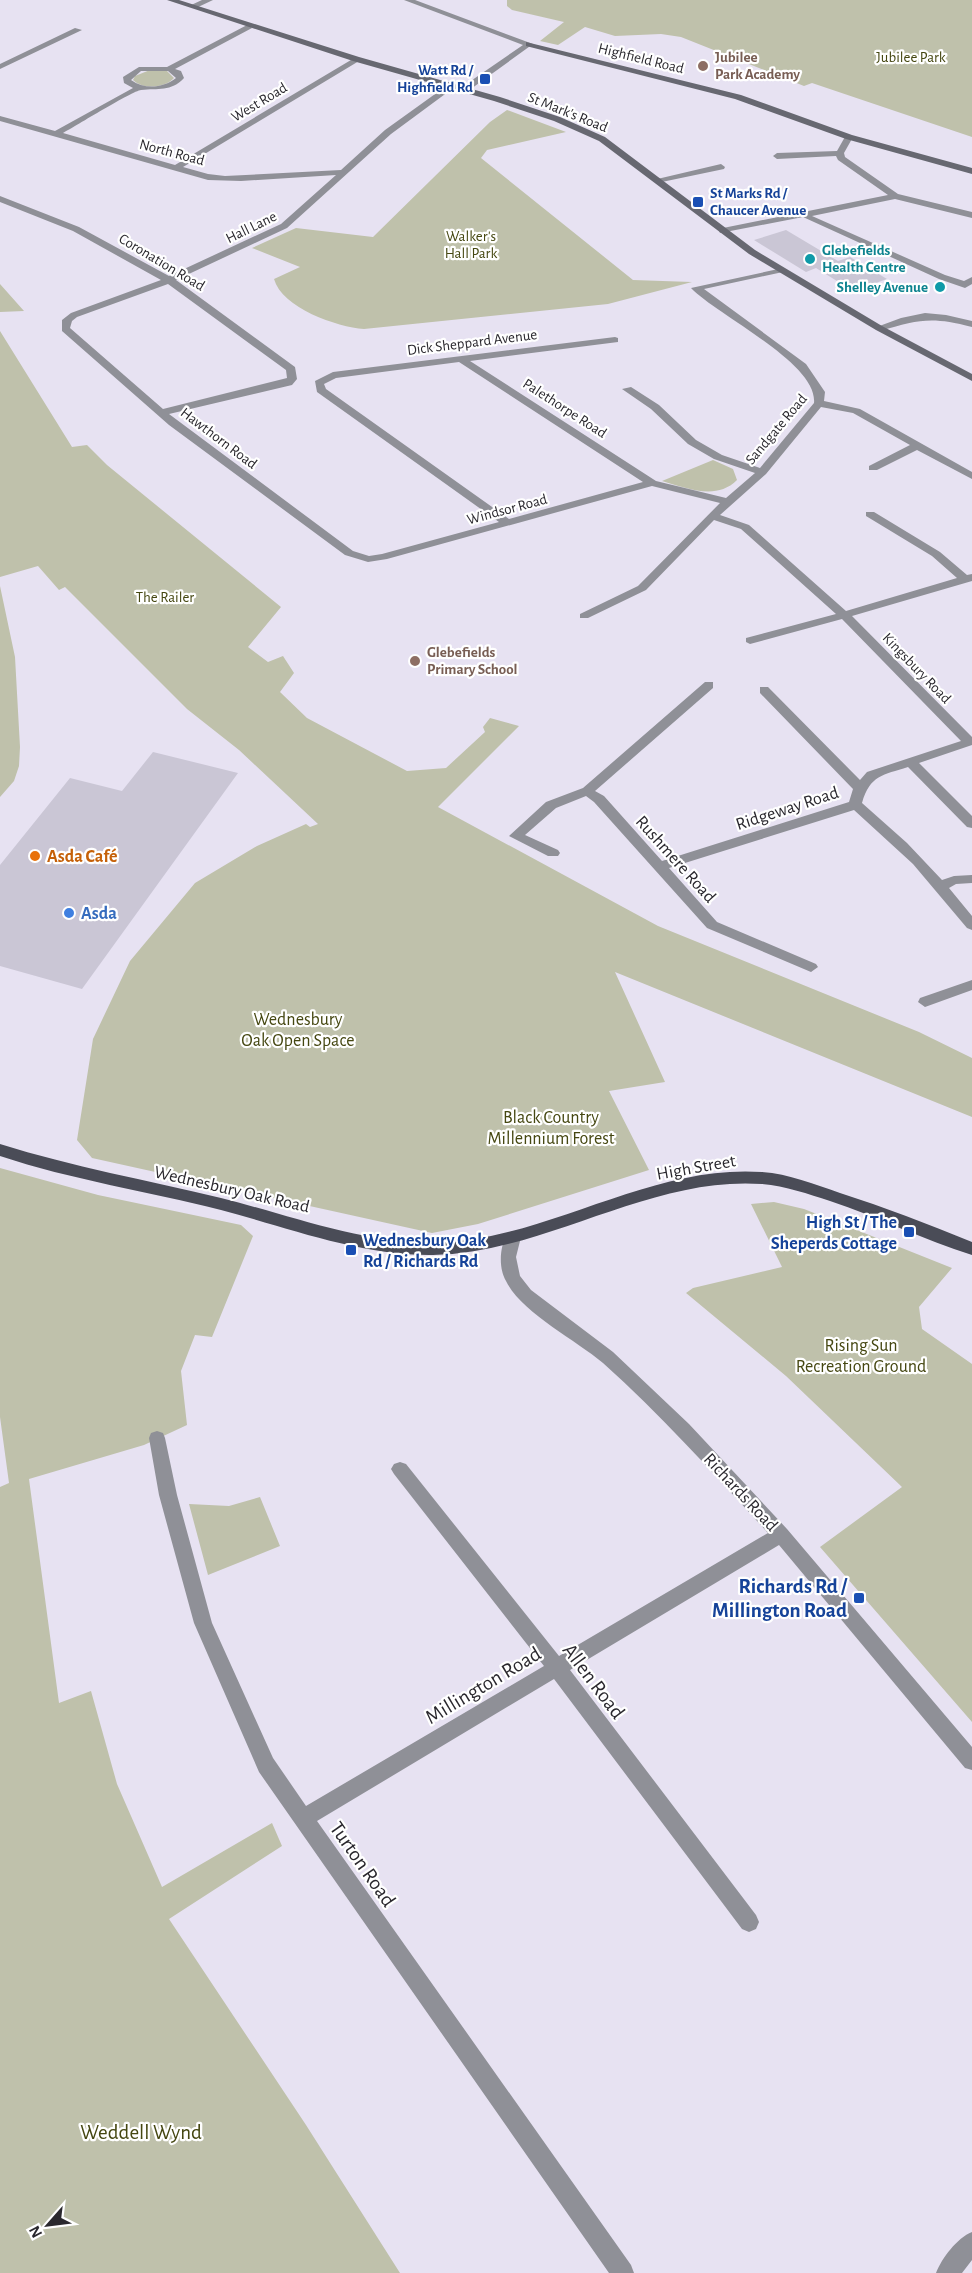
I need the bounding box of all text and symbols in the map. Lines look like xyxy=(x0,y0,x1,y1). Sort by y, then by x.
street label: Highfield Road xyxy=(596,41,686,76)
place label: Jubilee Park Academy xyxy=(715,50,800,82)
park label: Jubilee Park xyxy=(876,50,946,65)
marker: Jubilee Park Academy xyxy=(696,59,710,73)
place label: Watt Rd / Highfield Rd xyxy=(397,63,474,95)
marker: Watt Rd / Highfield Rd xyxy=(478,72,492,86)
street label: West Road xyxy=(229,80,290,125)
street label: St Mark's Road xyxy=(526,90,610,135)
street label: North Road xyxy=(138,137,206,168)
place label: St Marks Rd / Chaucer Avenue xyxy=(710,186,806,218)
marker: St Marks Rd / Chaucer Avenue xyxy=(691,195,705,209)
street label: Hall Lane xyxy=(223,209,279,246)
park label: Walker's Hall Park xyxy=(445,229,497,261)
street label: Coronation Road xyxy=(116,231,207,294)
place label: Glebefields Health Centre xyxy=(822,243,906,275)
marker: Glebefields Health Centre xyxy=(803,252,817,266)
place label: Shelley Avenue xyxy=(837,280,928,295)
marker: Shelley Avenue xyxy=(933,280,947,294)
street label: Dick Sheppard Avenue xyxy=(406,327,538,358)
street label: Palethorpe Road xyxy=(520,376,609,441)
street label: Sandgate Road xyxy=(743,391,810,467)
street label: Hawthorn Road xyxy=(178,405,260,472)
street label: Windsor Road xyxy=(465,492,549,527)
park label: The Railer xyxy=(136,590,194,605)
street label: Kingsbury Road xyxy=(880,630,954,707)
place label: Glebefields Primary School xyxy=(427,645,518,677)
marker: Glebefields Primary School xyxy=(408,654,422,668)
street label: Ridgeway Road xyxy=(734,784,841,834)
street label: Rushmere Road xyxy=(632,813,719,907)
place label: Asda Café xyxy=(47,848,118,866)
marker: Asda Café xyxy=(28,849,42,863)
place label: Asda xyxy=(81,905,117,923)
marker: Asda xyxy=(62,906,76,920)
park label: Wednesbury Oak Open Space xyxy=(241,1011,355,1050)
park label: Black Country Millennium Forest xyxy=(487,1109,615,1148)
street label: High Street xyxy=(655,1152,737,1184)
street label: Wednesbury Oak Road xyxy=(152,1163,311,1217)
place label: High St / The Sheperds Cottage xyxy=(771,1214,897,1253)
marker: High St / The Sheperds Cottage xyxy=(902,1225,916,1239)
place label: Wednesbury Oak Rd / Richards Rd xyxy=(363,1232,486,1271)
marker: Wednesbury Oak Rd / Richards Rd xyxy=(344,1243,358,1257)
park label: Rising Sun Recreation Ground xyxy=(796,1337,926,1376)
street label: Richards Road xyxy=(700,1450,781,1535)
place label: Richards Rd / Millington Road xyxy=(712,1576,848,1621)
marker: Richards Rd / Millington Road xyxy=(852,1591,866,1605)
street label: Allen Road xyxy=(559,1640,629,1723)
street label: Millington Road xyxy=(422,1643,545,1728)
street label: Turton Road xyxy=(326,1818,400,1911)
park label: Weddell Wynd xyxy=(80,2122,202,2143)
north arrow xyxy=(18,2195,78,2255)
text: N xyxy=(26,2223,45,2240)

